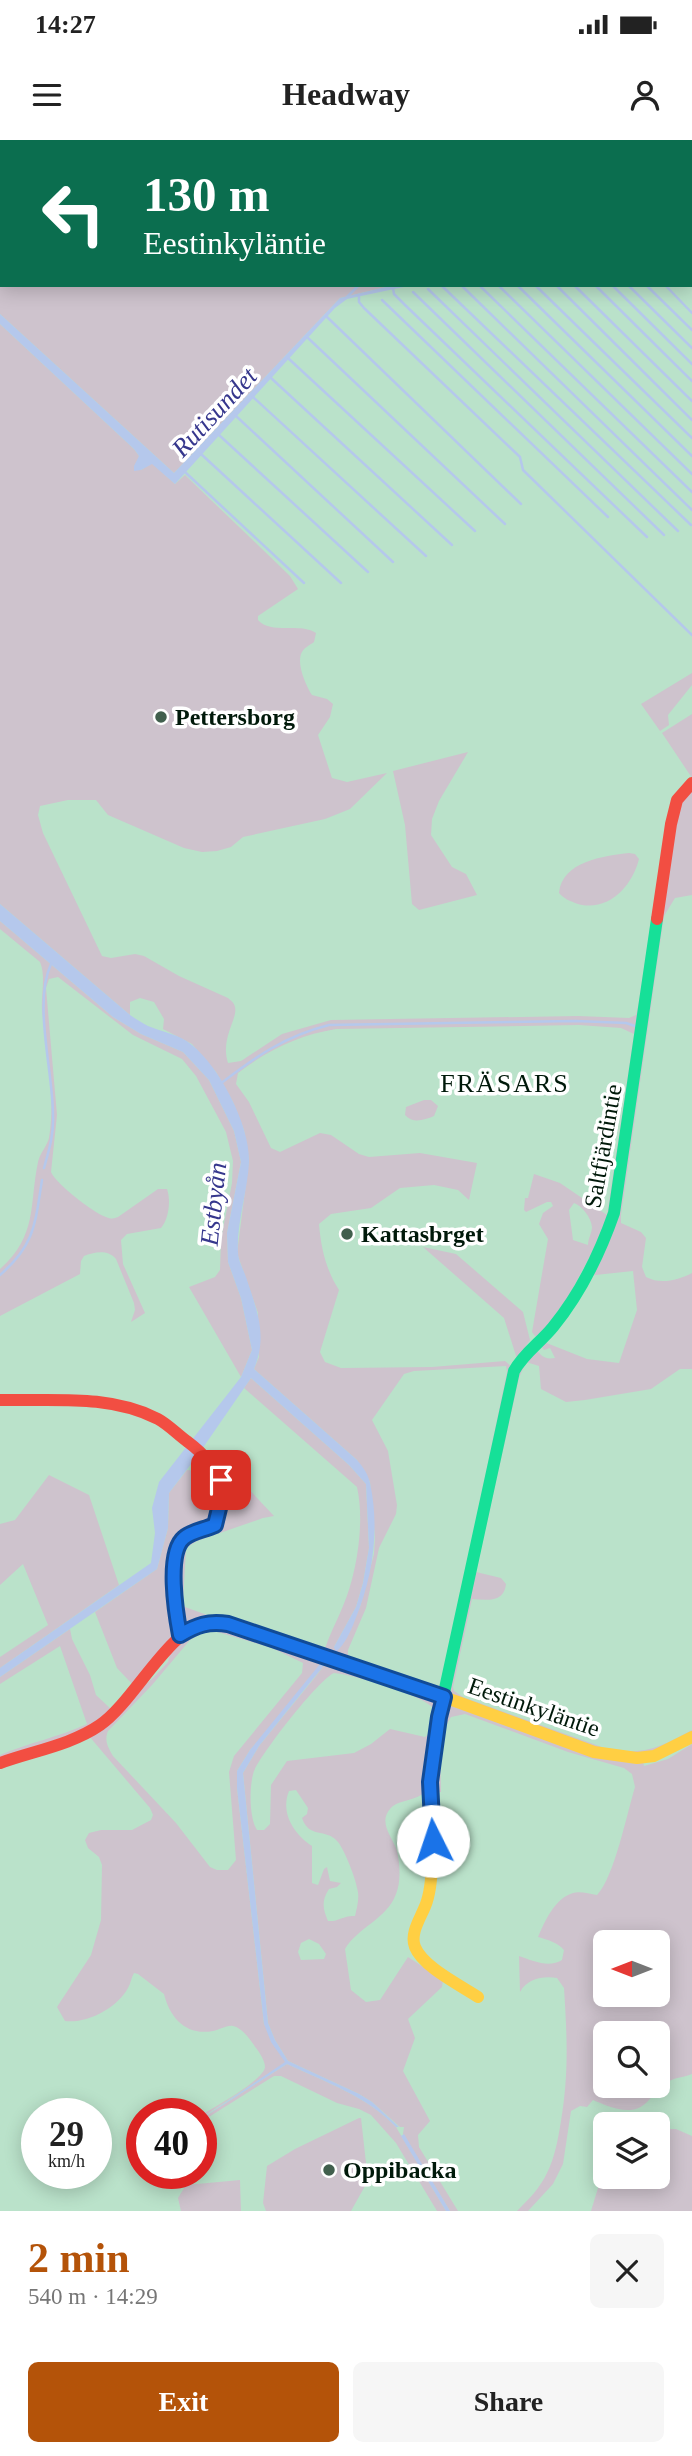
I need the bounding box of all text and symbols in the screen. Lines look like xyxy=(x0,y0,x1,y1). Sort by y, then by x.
text: 14:27 xyxy=(35,10,96,39)
icon: menu xyxy=(28,76,66,114)
text: Headway xyxy=(282,76,410,112)
icon: person xyxy=(626,76,664,114)
text: 130 m xyxy=(143,167,270,222)
icon: left xyxy=(28,168,119,259)
text: Eestinkyläntie xyxy=(143,225,326,261)
water label: Rutisundet xyxy=(165,361,263,464)
place label: Pettersborg xyxy=(175,704,295,730)
marker: Pettersborg xyxy=(153,709,169,725)
district label: FRÄSARS xyxy=(440,1069,570,1098)
street label: Saltfjärdintie xyxy=(579,1082,627,1210)
water label: Estbyån xyxy=(195,1161,232,1248)
place label: Kattasbrget xyxy=(361,1221,484,1247)
marker: Kattasbrget xyxy=(339,1226,355,1242)
pin xyxy=(191,1450,251,1510)
icon: arrive xyxy=(202,1461,240,1499)
street label: Eestinkyläntie xyxy=(465,1672,603,1742)
position arrow xyxy=(396,1804,470,1878)
north arrow xyxy=(593,1930,670,2007)
map controls xyxy=(593,1930,670,2189)
button: search xyxy=(593,2021,670,2098)
speed limit sign: 40 xyxy=(126,2098,217,2189)
button: layers xyxy=(593,2112,670,2189)
text: 29 xyxy=(49,2115,84,2154)
text: km/h xyxy=(48,2151,85,2171)
place label: Oppibacka xyxy=(343,2157,456,2183)
marker: Oppibacka xyxy=(321,2162,337,2178)
button: close xyxy=(590,2234,664,2308)
text: 2 min xyxy=(28,2235,130,2281)
text: 540 m · 14:29 xyxy=(28,2284,158,2309)
button: Exit xyxy=(28,2362,339,2442)
button: Share xyxy=(353,2362,664,2442)

